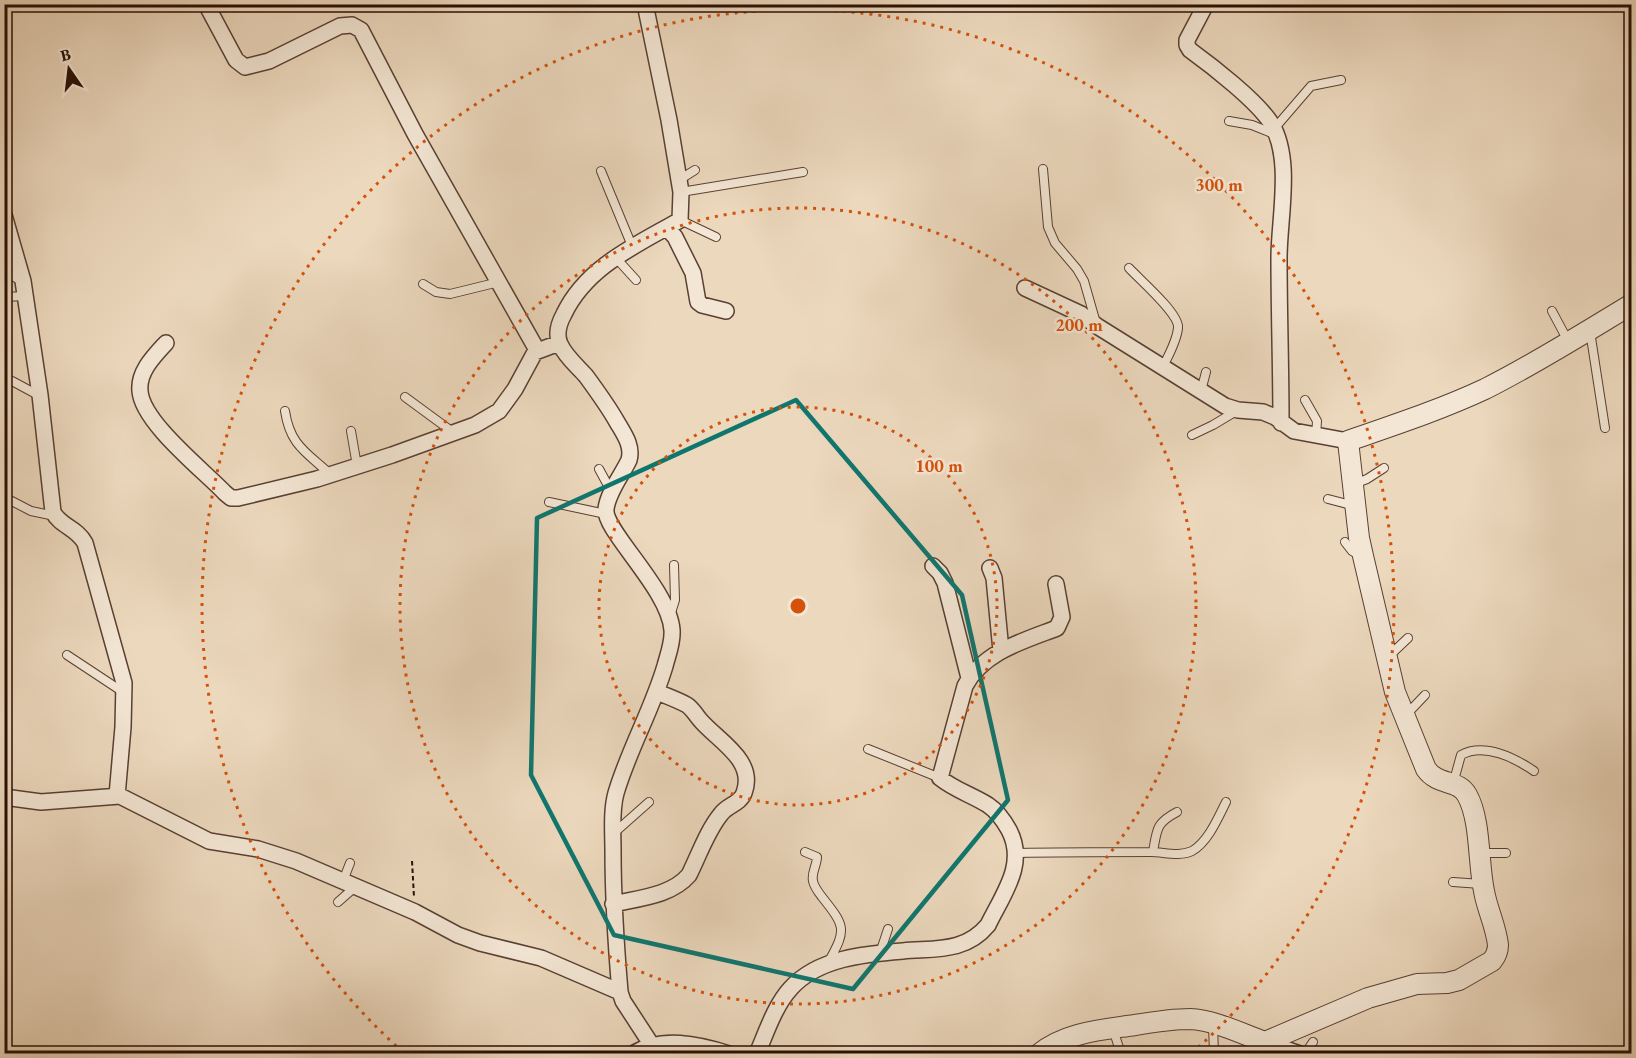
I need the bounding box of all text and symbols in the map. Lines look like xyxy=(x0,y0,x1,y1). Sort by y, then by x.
north arrow xyxy=(39,39,99,99)
text: B xyxy=(58,44,73,66)
text: 300 m xyxy=(1195,173,1243,196)
text: 200 m xyxy=(1055,313,1103,336)
text: 100 m xyxy=(915,454,963,477)
centre of rings xyxy=(788,596,808,616)

